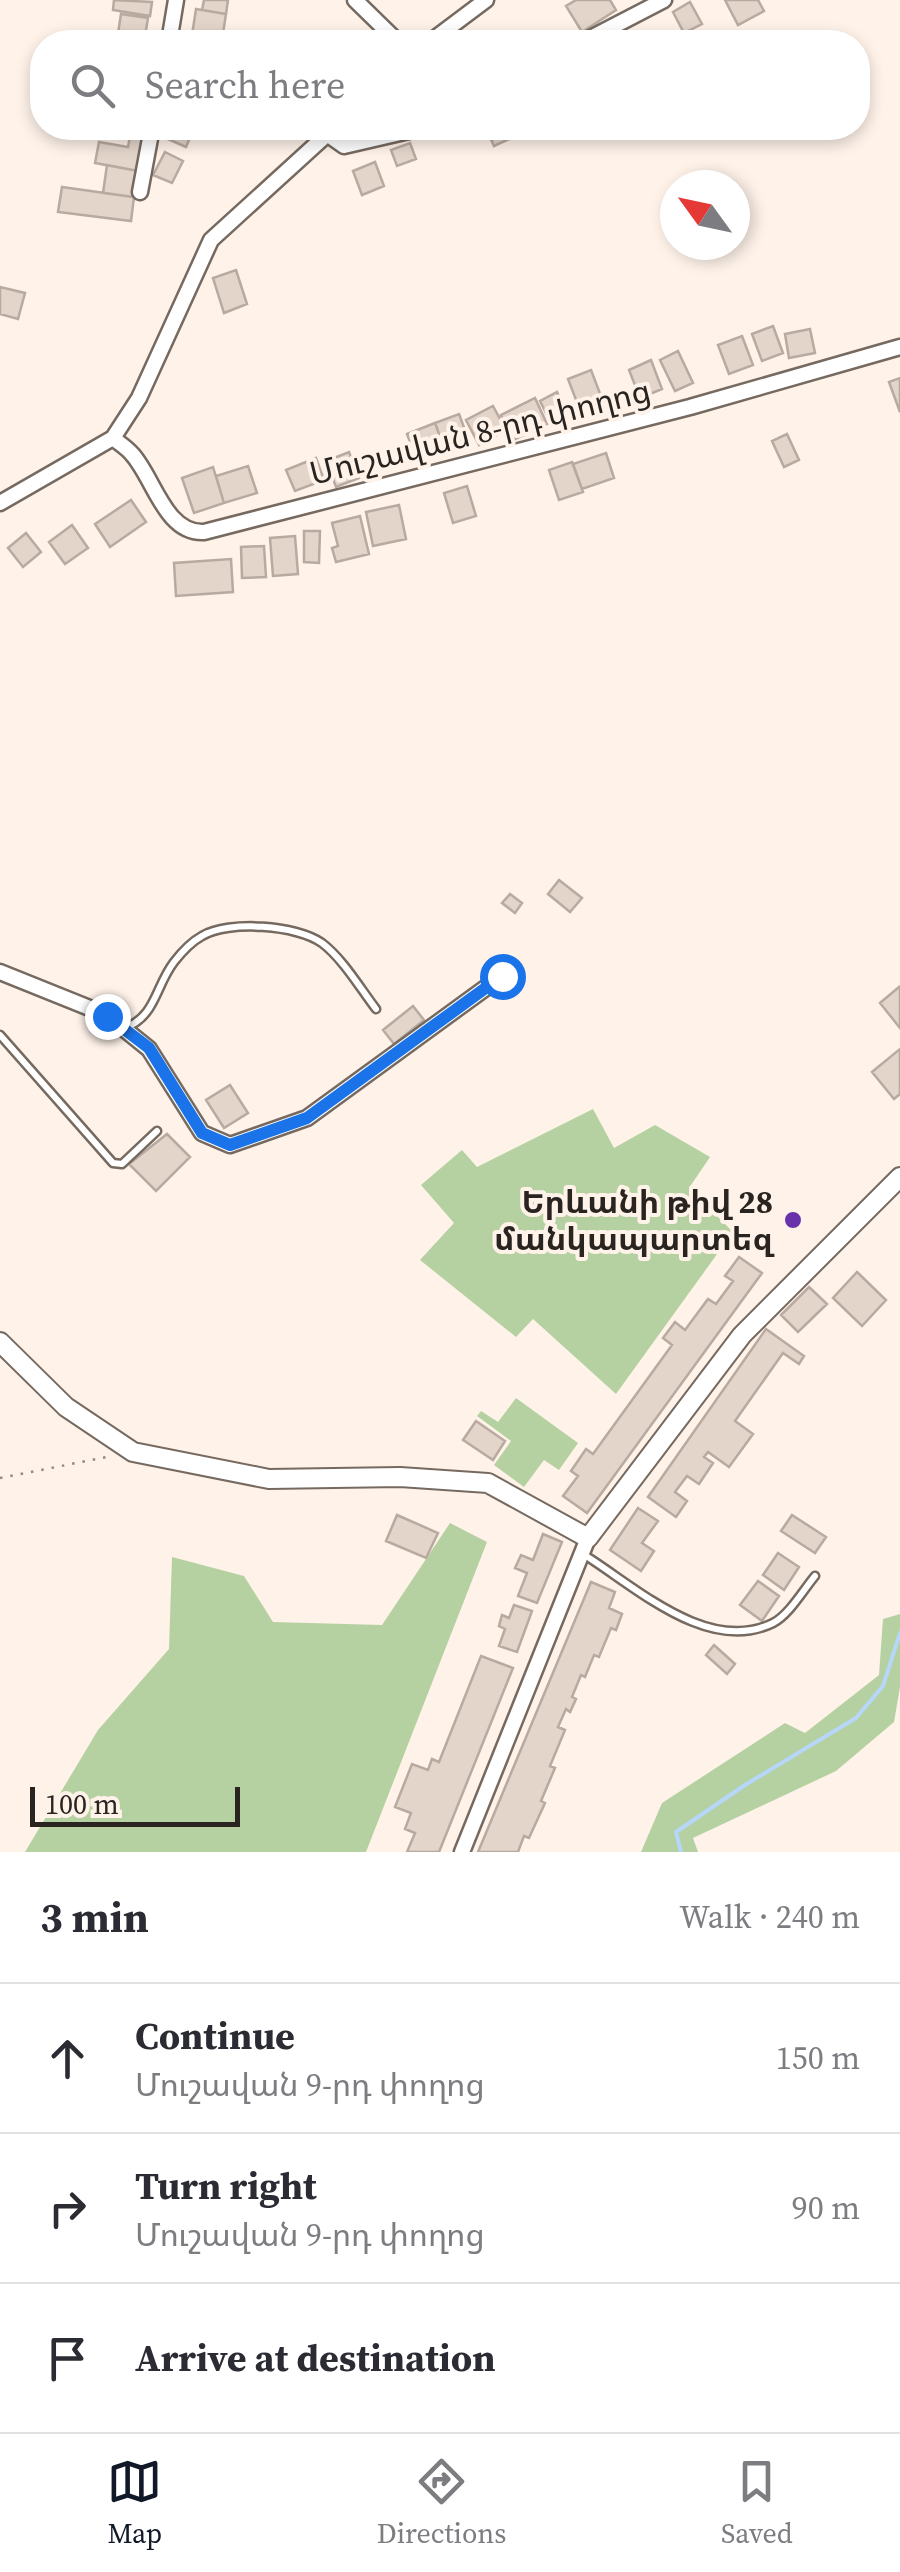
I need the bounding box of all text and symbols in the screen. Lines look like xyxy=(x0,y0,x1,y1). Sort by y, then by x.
search box xyxy=(30,30,870,140)
icon: search xyxy=(65,58,120,113)
text: Search here xyxy=(145,59,345,111)
north arrow xyxy=(660,170,750,260)
street label: Մուշավան 8-րդ փողոց xyxy=(305,368,655,496)
route start xyxy=(480,954,526,1000)
route end xyxy=(85,994,131,1040)
place label: Երևանի թիվ 28 մանկապարտեզ xyxy=(494,1180,774,1261)
marker: Երևանի թիվ 28 մանկապարտեզ xyxy=(782,1209,804,1231)
scale bar xyxy=(30,1782,240,1826)
text: 100 m xyxy=(45,1785,119,1823)
text: 3 min xyxy=(40,1888,149,1946)
text: Walk · 240 m xyxy=(679,1895,860,1939)
text: Continue xyxy=(135,2010,295,2062)
icon: ahead xyxy=(40,2031,95,2086)
text: 150 m xyxy=(776,2036,860,2080)
text: Մուշավան 9-րդ փողոց xyxy=(135,2063,485,2107)
text: Turn right xyxy=(135,2160,317,2212)
icon: right xyxy=(40,2181,95,2236)
text: 90 m xyxy=(792,2186,860,2230)
text: Մուշավան 9-րդ փողոց xyxy=(135,2213,485,2257)
icon: arrive xyxy=(40,2331,95,2386)
text: Arrive at destination xyxy=(135,2332,496,2384)
tab: Map xyxy=(107,2454,162,2552)
tab: Directions xyxy=(377,2454,506,2552)
tab: Saved xyxy=(721,2454,793,2552)

